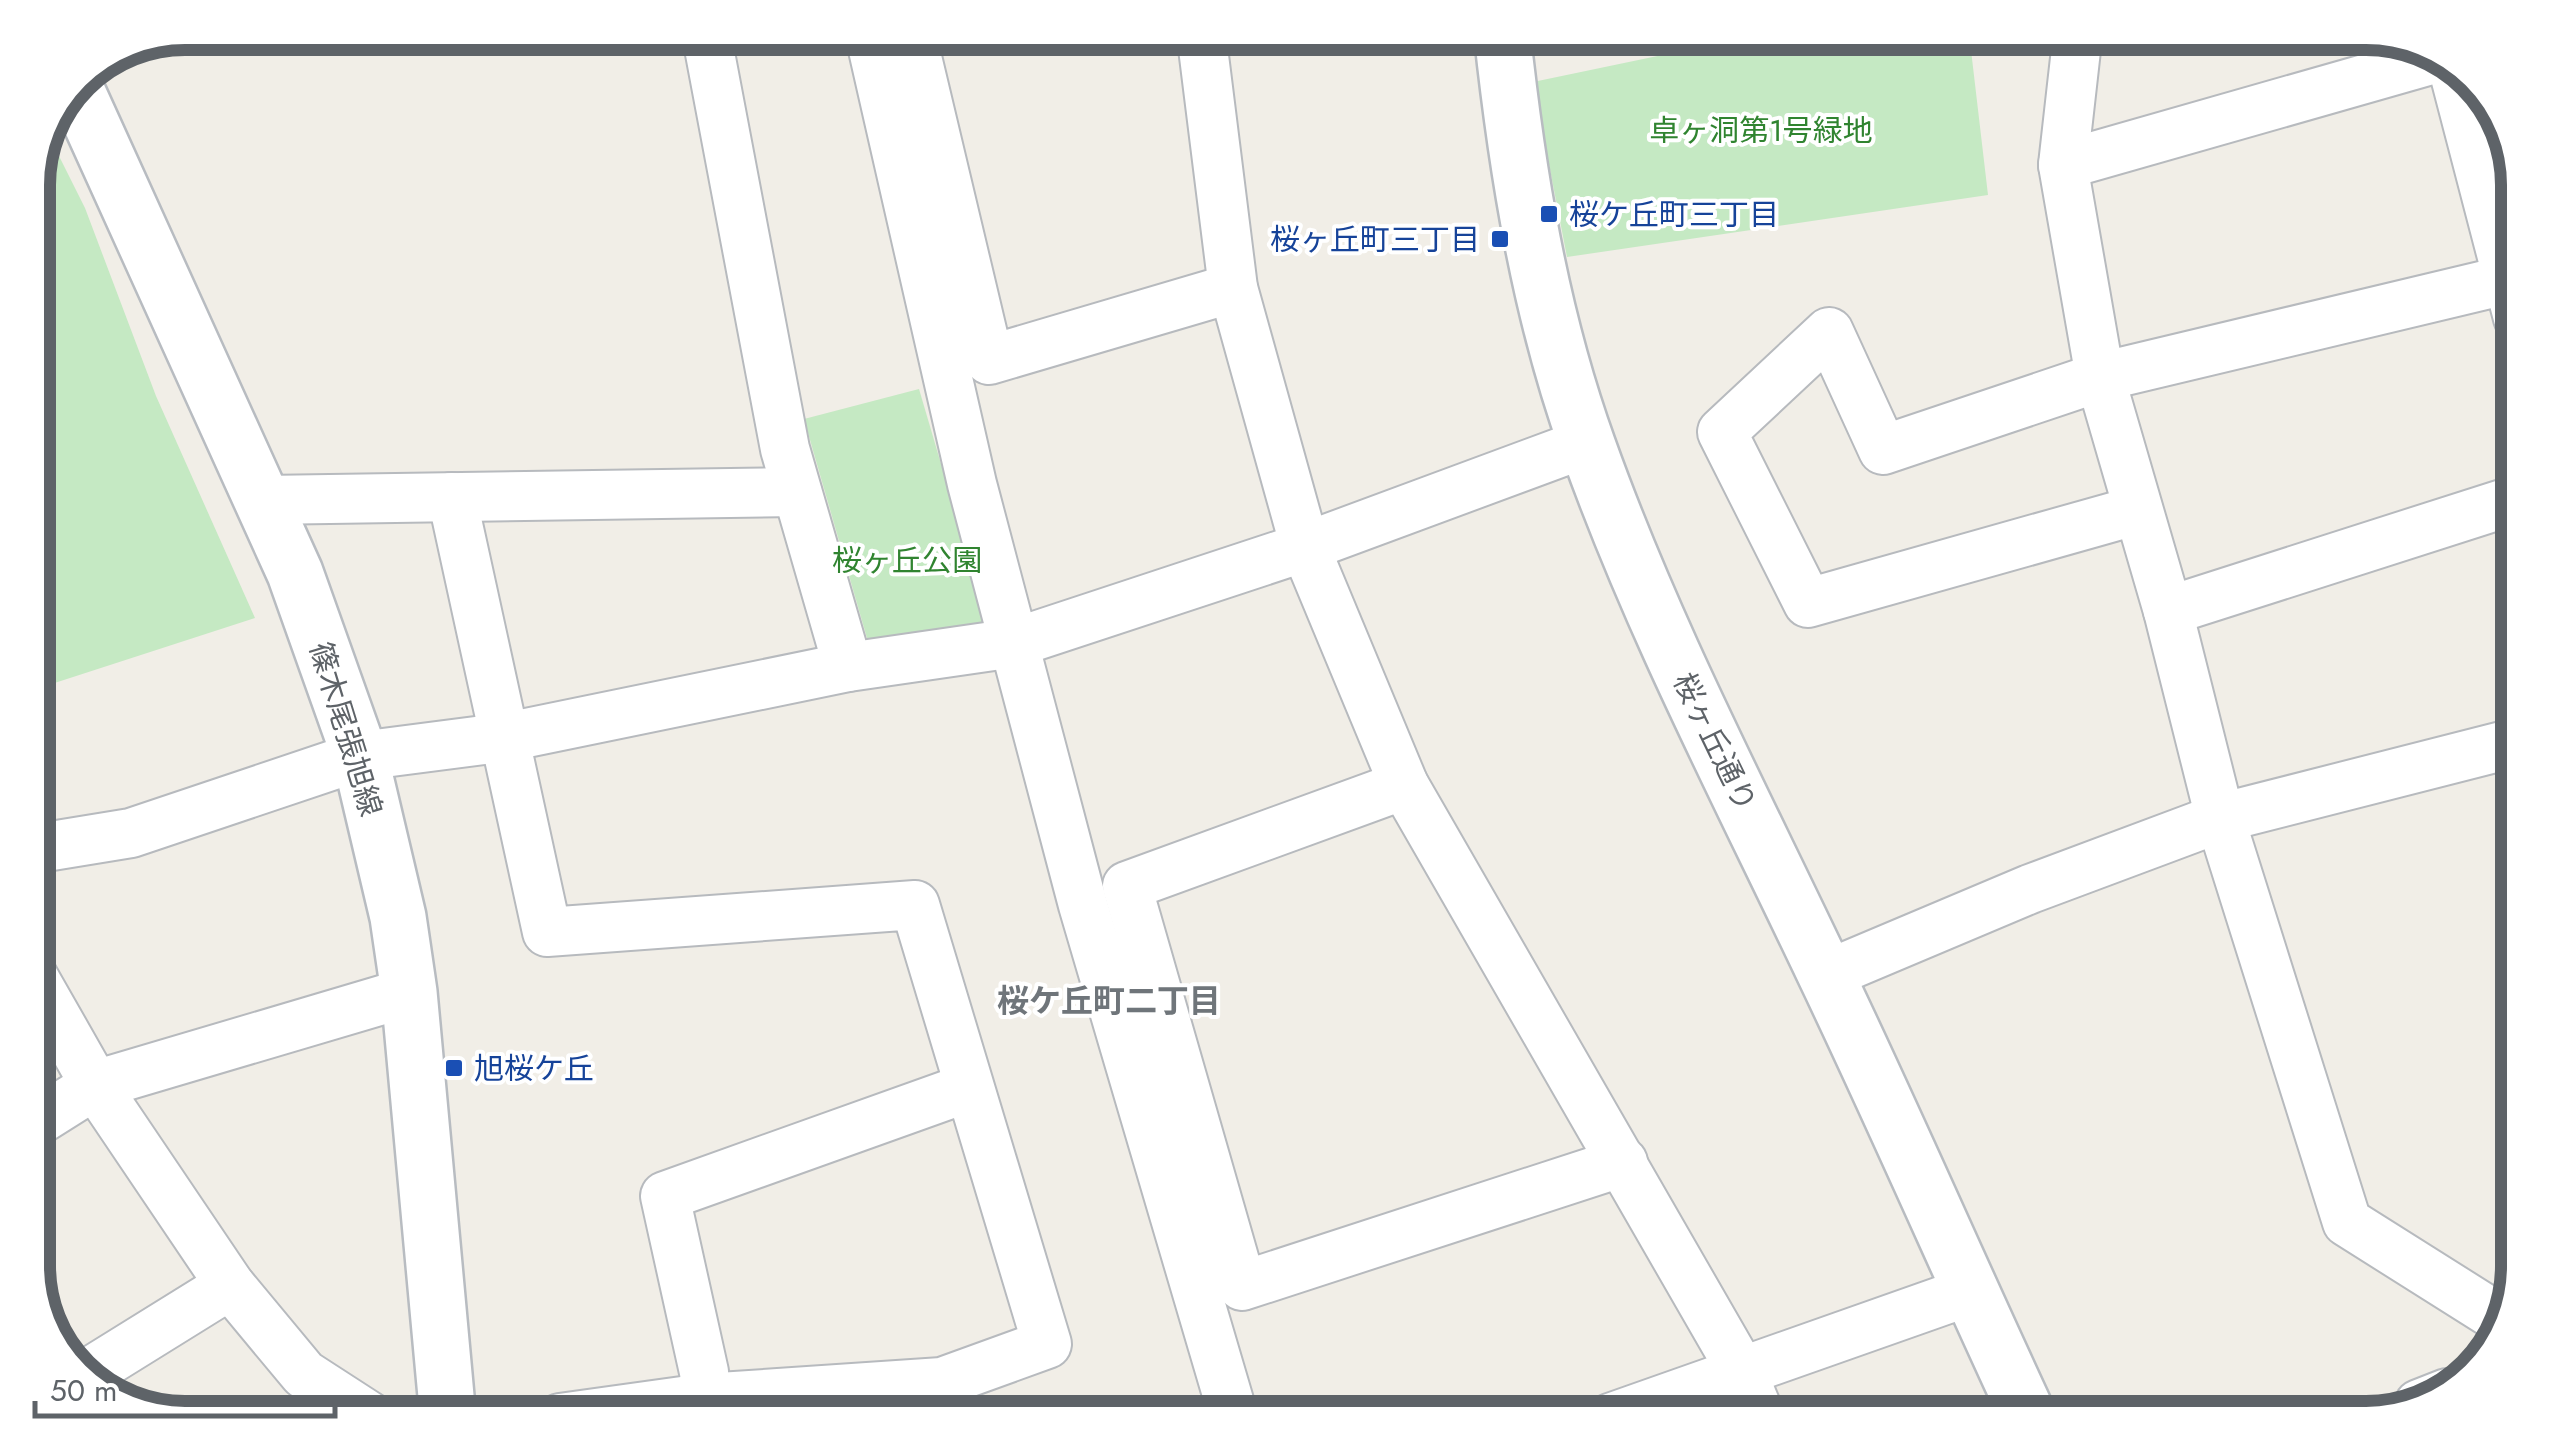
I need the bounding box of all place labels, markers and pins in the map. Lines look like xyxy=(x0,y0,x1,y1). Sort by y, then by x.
place label: 桜ケ丘町三丁目 xyxy=(1569,193,1779,236)
marker: 桜ケ丘町三丁目 xyxy=(1538,203,1560,225)
place label: 桜ヶ丘町三丁目 xyxy=(1270,218,1480,261)
marker: 桜ヶ丘町三丁目 xyxy=(1489,228,1511,250)
place label: 旭桜ケ丘 xyxy=(474,1047,594,1090)
marker: 旭桜ケ丘 xyxy=(443,1057,465,1079)

